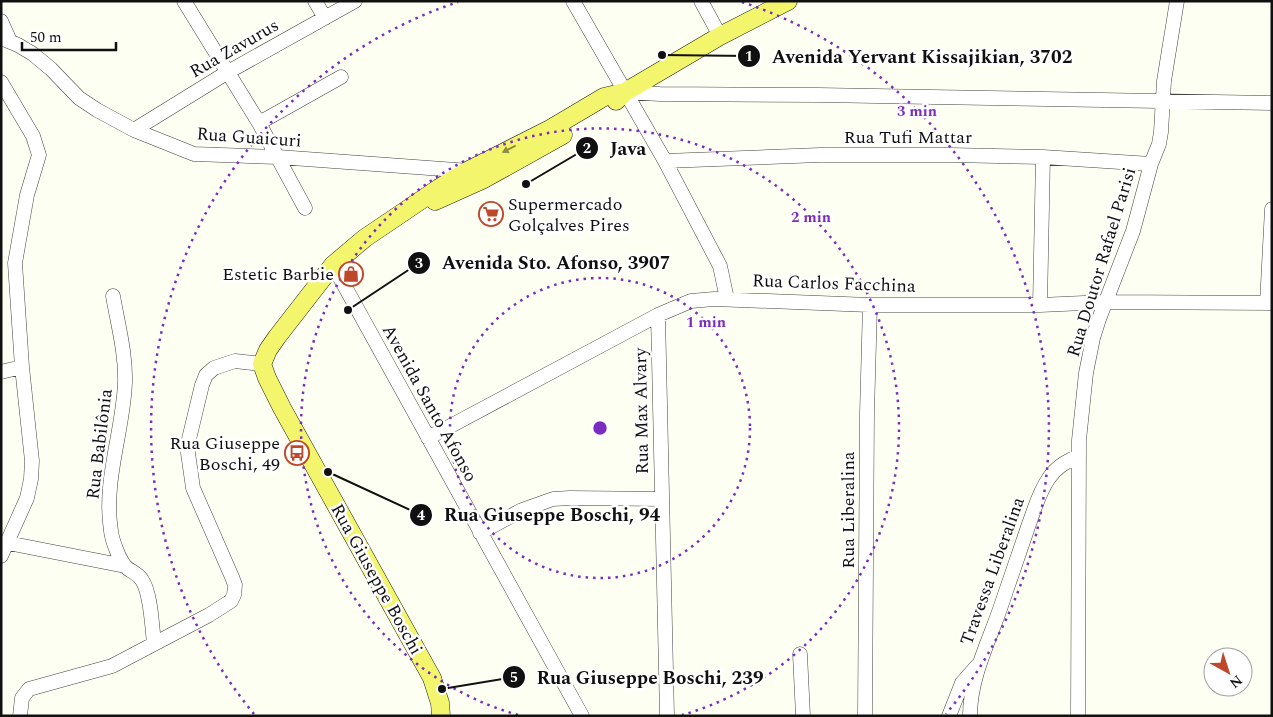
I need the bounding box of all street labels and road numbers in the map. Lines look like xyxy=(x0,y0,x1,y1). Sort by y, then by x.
street label: Rua Zavurus xyxy=(184,12,284,85)
street label: Rua Guaicuri xyxy=(196,120,302,155)
street label: Rua Tufi Mattar xyxy=(844,124,972,151)
street label: Rua Doutor Rafael Parisi xyxy=(1060,164,1143,360)
street label: Rua Carlos Facchina xyxy=(752,267,916,300)
street label: Avenida Santo Afonso xyxy=(375,320,484,487)
street label: Rua Max Alvary xyxy=(627,346,656,474)
street label: Rua Babilônia xyxy=(79,387,120,501)
street label: Rua Liberalina xyxy=(835,451,862,569)
street label: Travessa Liberalina xyxy=(953,493,1032,649)
street label: Rua Giuseppe Boschi xyxy=(324,499,429,660)

